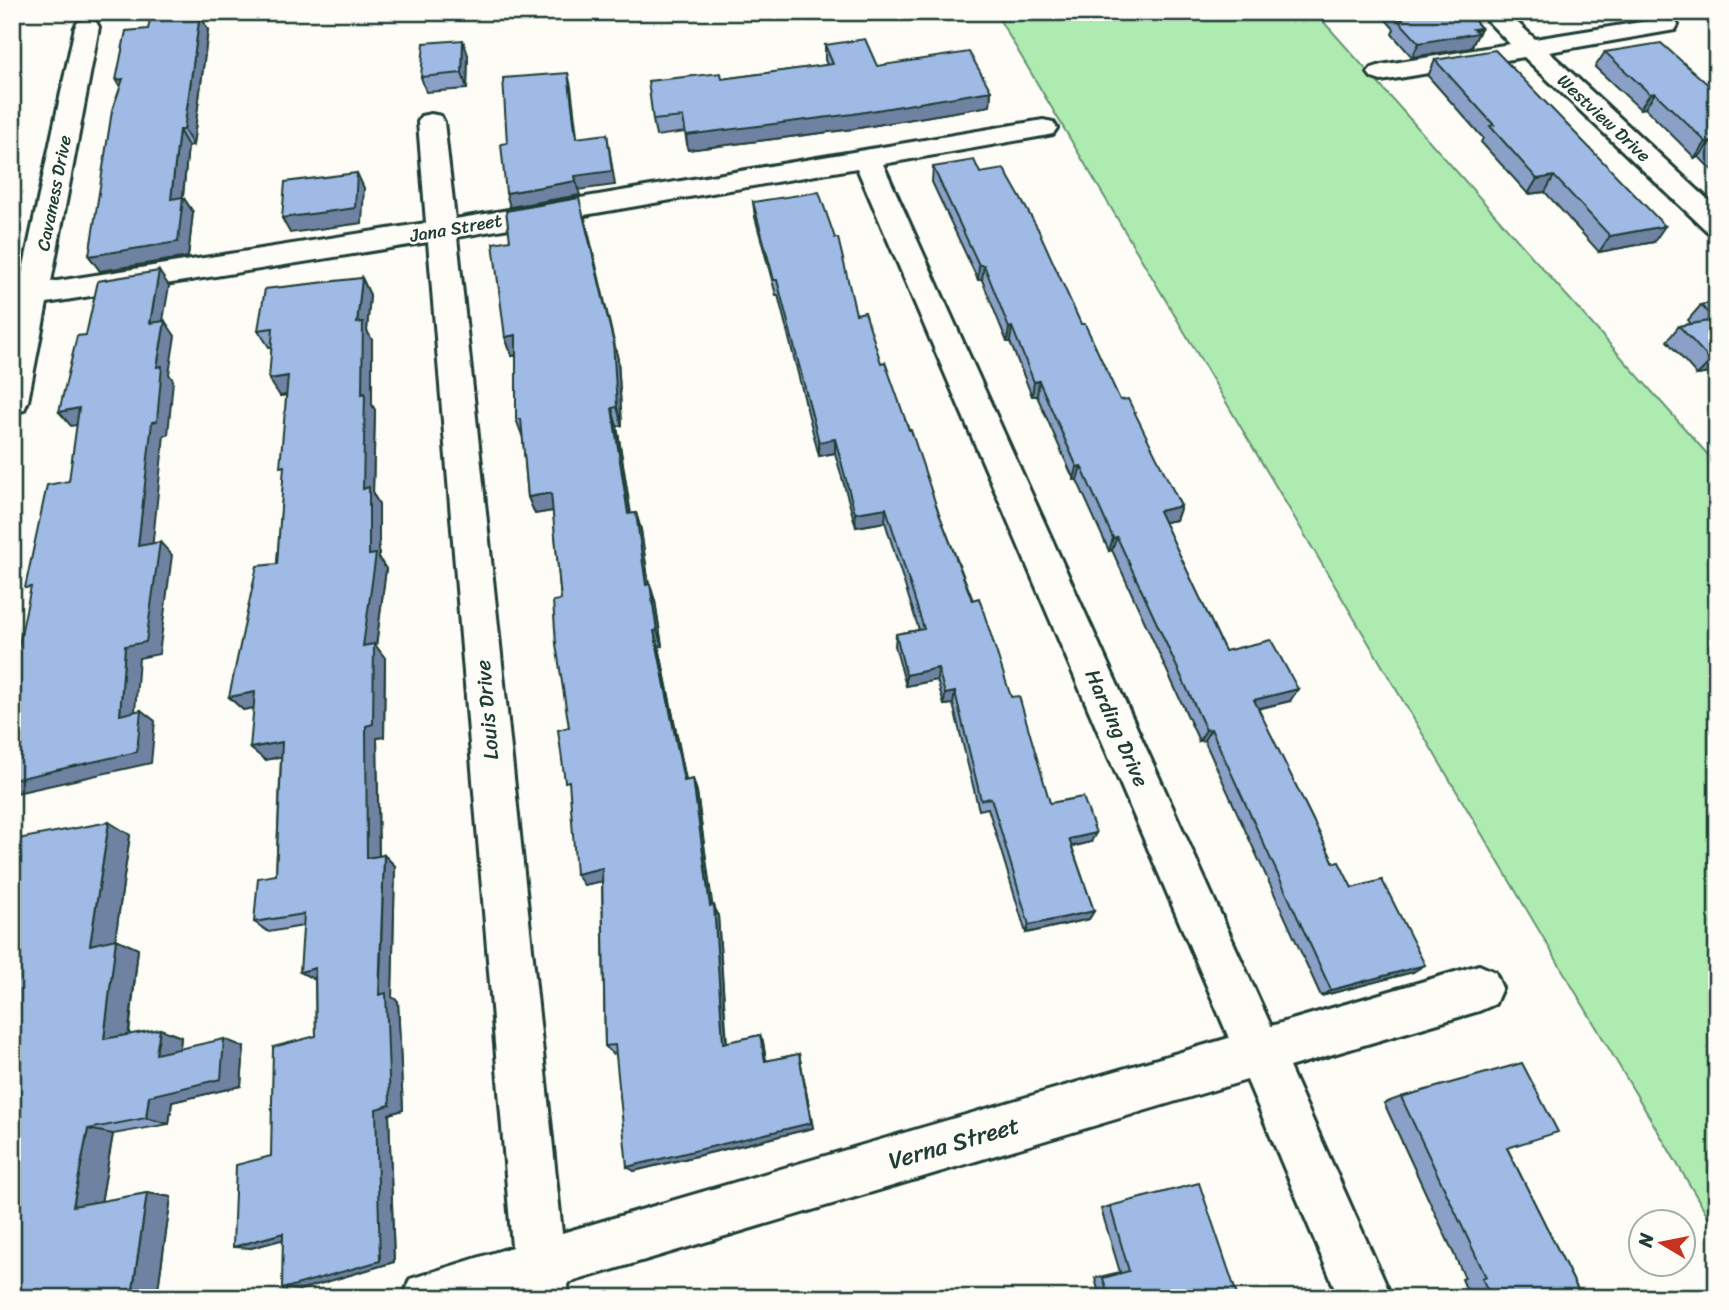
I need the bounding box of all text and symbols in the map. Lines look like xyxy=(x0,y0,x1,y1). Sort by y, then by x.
street label: Westview Drive xyxy=(1550,66,1658,170)
street label: Cavaness Drive xyxy=(27,132,81,254)
street label: Jana Street xyxy=(406,204,505,252)
street label: Louis Drive xyxy=(464,658,510,762)
street label: Harding Drive xyxy=(1074,663,1160,793)
street label: Verna Street xyxy=(883,1104,1025,1182)
north arrow xyxy=(1628,1208,1698,1278)
text: N xyxy=(1628,1230,1663,1250)

